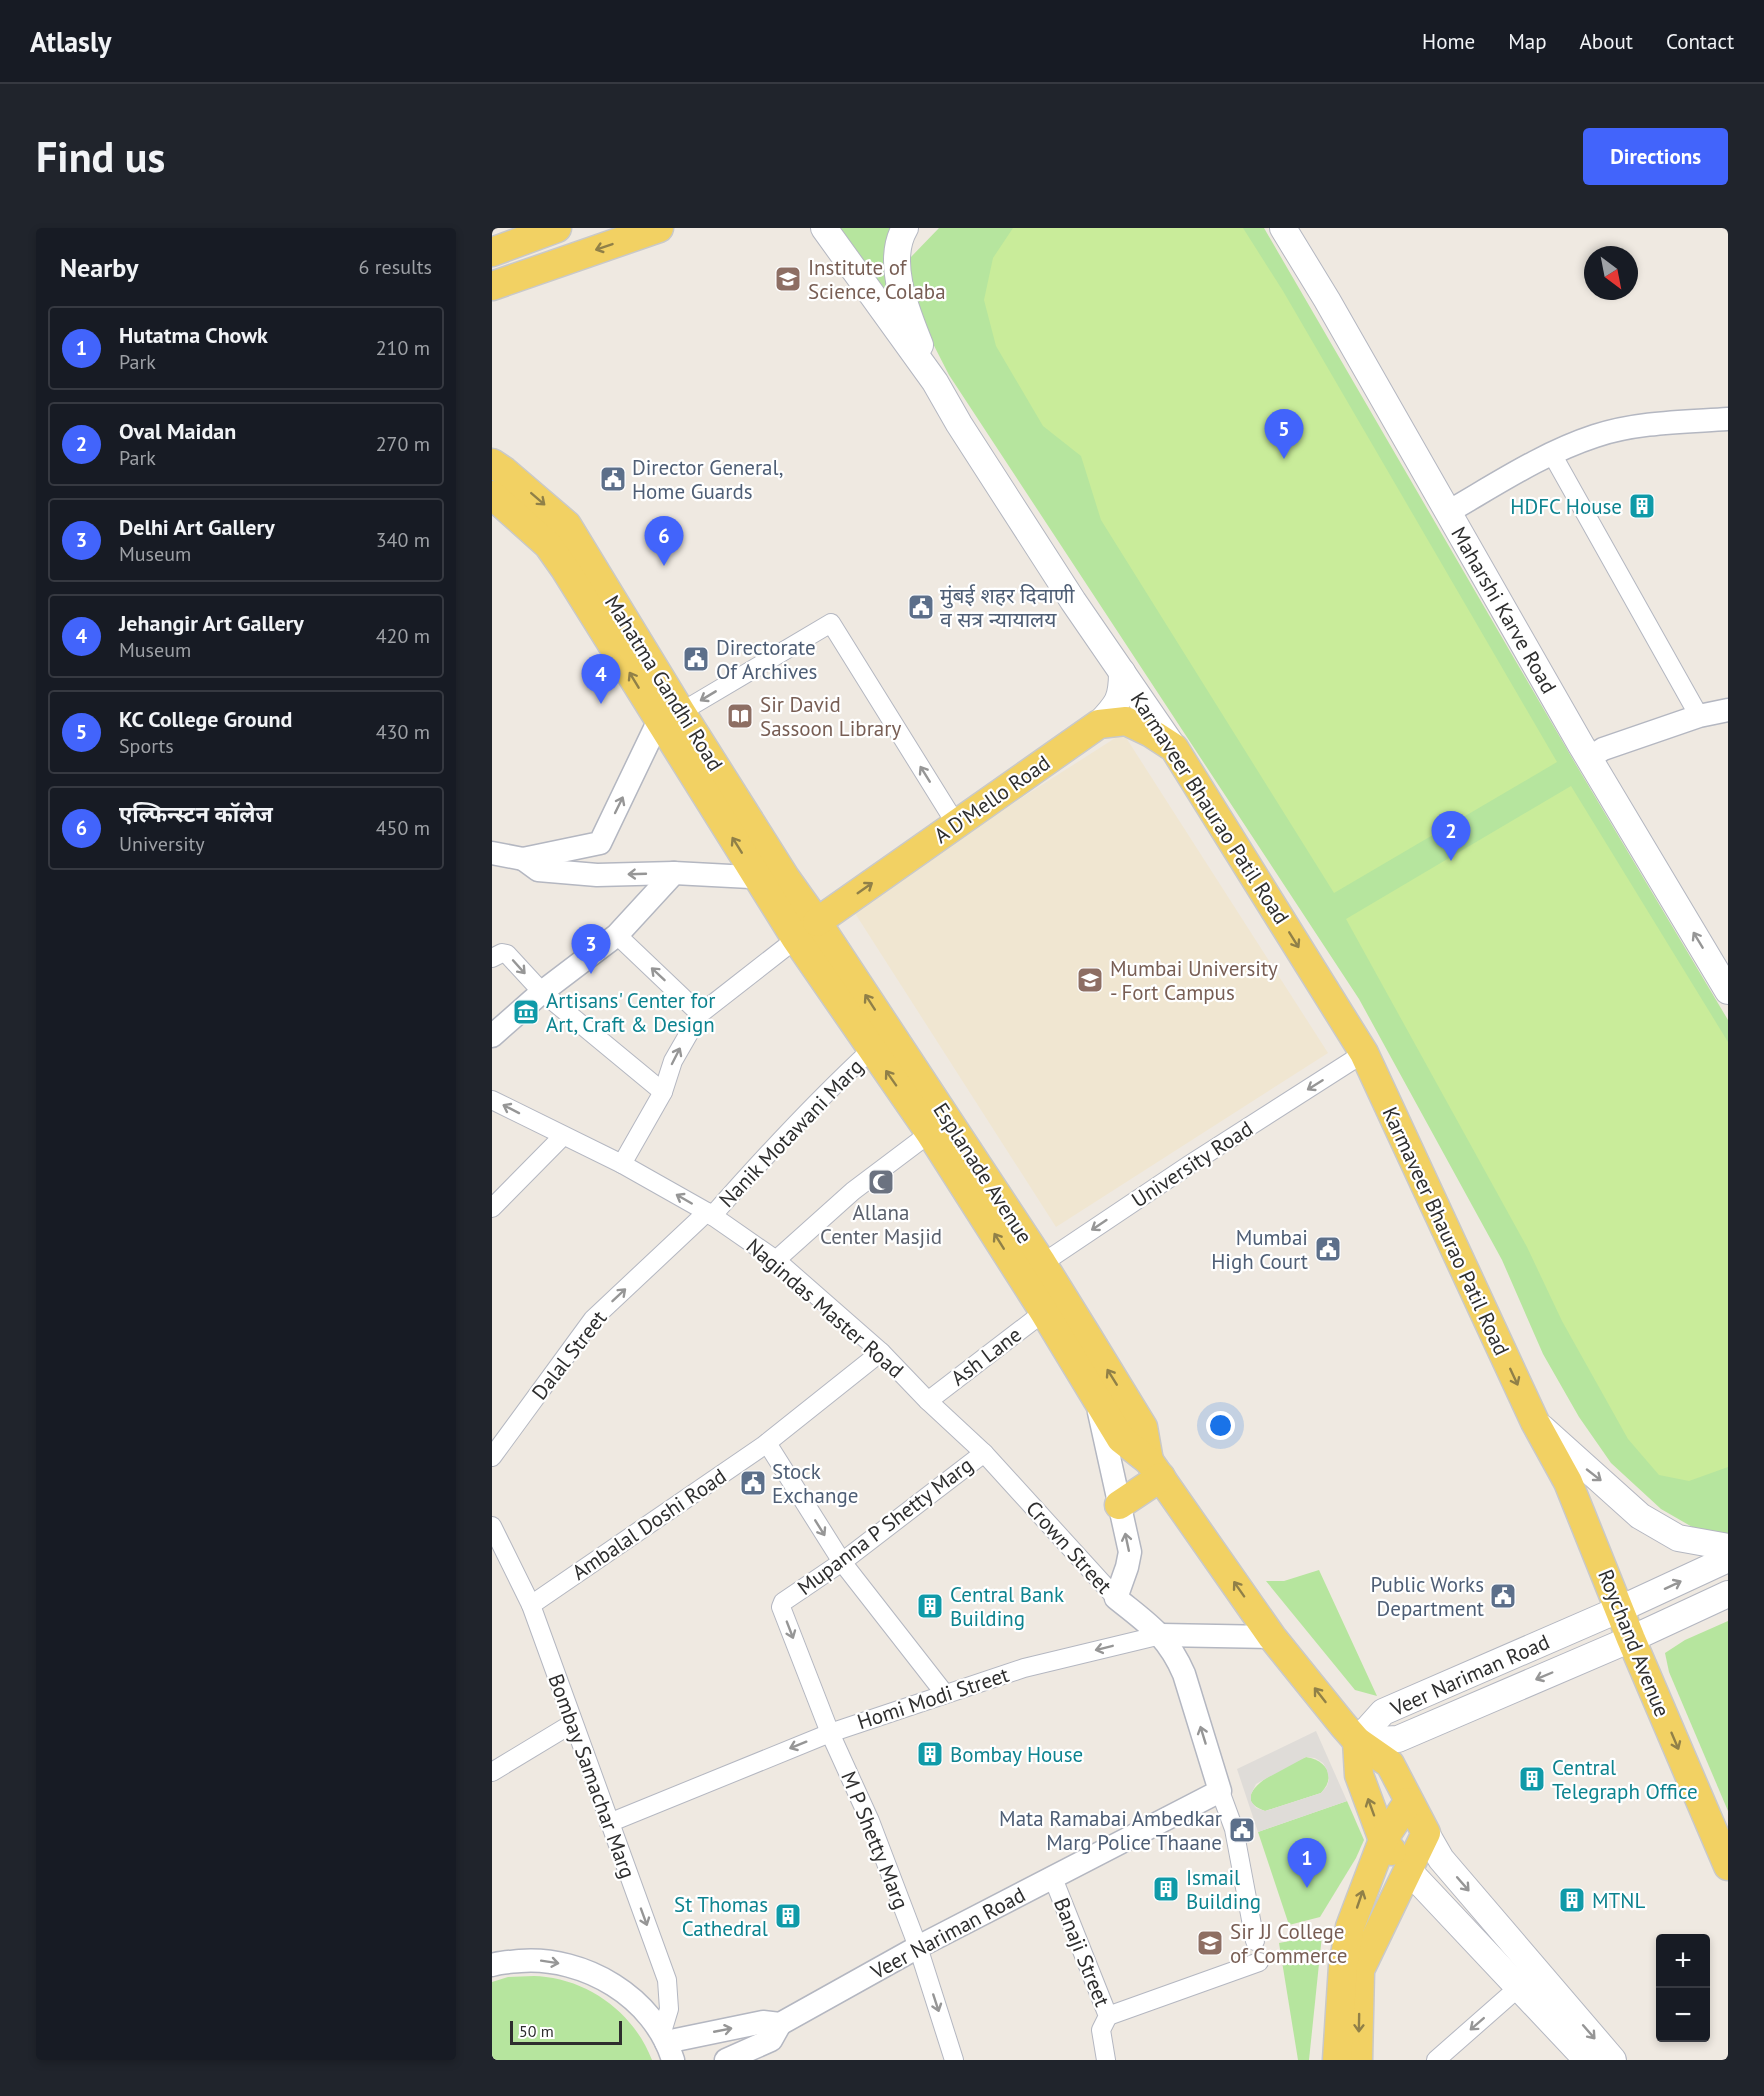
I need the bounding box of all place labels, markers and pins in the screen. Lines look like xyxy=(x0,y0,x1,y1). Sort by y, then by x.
place label: Institute of Science, Colaba xyxy=(808,254,946,305)
school or university icon: Institute of Science, Colaba xyxy=(773,264,803,294)
pin: 5 xyxy=(1264,410,1304,459)
place label: Director General, Home Guards xyxy=(632,454,783,505)
public building icon: Director General, Home Guards xyxy=(598,464,628,494)
building icon: HDFC House xyxy=(1627,491,1657,521)
place label: HDFC House xyxy=(1510,493,1622,520)
pin: 6 xyxy=(644,516,684,566)
place label: मुंबई शहर दिवाणी व सत्र न्यायालय xyxy=(940,582,1075,633)
public building icon: मुंबई शहर दिवाणी व सत्र न्यायालय xyxy=(906,592,936,622)
place label: Directorate Of Archives xyxy=(716,634,817,685)
public building icon: Directorate Of Archives xyxy=(681,644,711,674)
pin: 4 xyxy=(582,654,620,704)
place label: Sir David Sassoon Library xyxy=(760,691,901,742)
library icon: Sir David Sassoon Library xyxy=(725,701,755,731)
pin: 2 xyxy=(1432,812,1470,861)
pin: 3 xyxy=(572,924,610,974)
place label: Mumbai University - Fort Campus xyxy=(1110,955,1278,1006)
school or university icon: Mumbai University - Fort Campus xyxy=(1075,965,1105,995)
place label: Artisans' Center for Art, Craft & Design xyxy=(546,987,715,1038)
museum icon: Artisans' Center for Art, Craft & Design xyxy=(511,997,541,1027)
mosque icon: Allana Center Masjid xyxy=(866,1167,896,1197)
place label: Allana Center Masjid xyxy=(820,1199,942,1250)
place label: Mumbai High Court xyxy=(1211,1224,1308,1275)
public building icon: Mumbai High Court xyxy=(1313,1234,1343,1264)
place label: Stock Exchange xyxy=(772,1458,858,1509)
public building icon: Stock Exchange xyxy=(738,1468,768,1498)
place label: Public Works Department xyxy=(1371,1571,1484,1622)
place label: Central Bank Building xyxy=(950,1581,1064,1632)
public building icon: Public Works Department xyxy=(1488,1581,1518,1611)
building icon: Central Bank Building xyxy=(915,1591,945,1621)
building icon: Bombay House xyxy=(915,1739,945,1769)
place label: Bombay House xyxy=(950,1741,1083,1768)
place label: Central Telegraph Office xyxy=(1552,1754,1698,1805)
building icon: Central Telegraph Office xyxy=(1517,1764,1547,1794)
place label: Mata Ramabai Ambedkar Marg Police Thaane xyxy=(999,1805,1222,1856)
public building icon: Mata Ramabai Ambedkar Marg Police Thaane xyxy=(1227,1815,1257,1845)
pin: 1 xyxy=(1288,1838,1326,1888)
place label: Ismail Building xyxy=(1186,1864,1261,1915)
building icon: Ismail Building xyxy=(1151,1874,1181,1904)
building icon: MTNL xyxy=(1557,1885,1587,1915)
place label: MTNL xyxy=(1592,1887,1645,1914)
place label: St Thomas Cathedral xyxy=(674,1891,768,1942)
building icon: St Thomas Cathedral xyxy=(773,1901,803,1931)
place label: Sir JJ College of Commerce xyxy=(1230,1918,1347,1969)
school or university icon: Sir JJ College of Commerce xyxy=(1195,1928,1225,1958)

